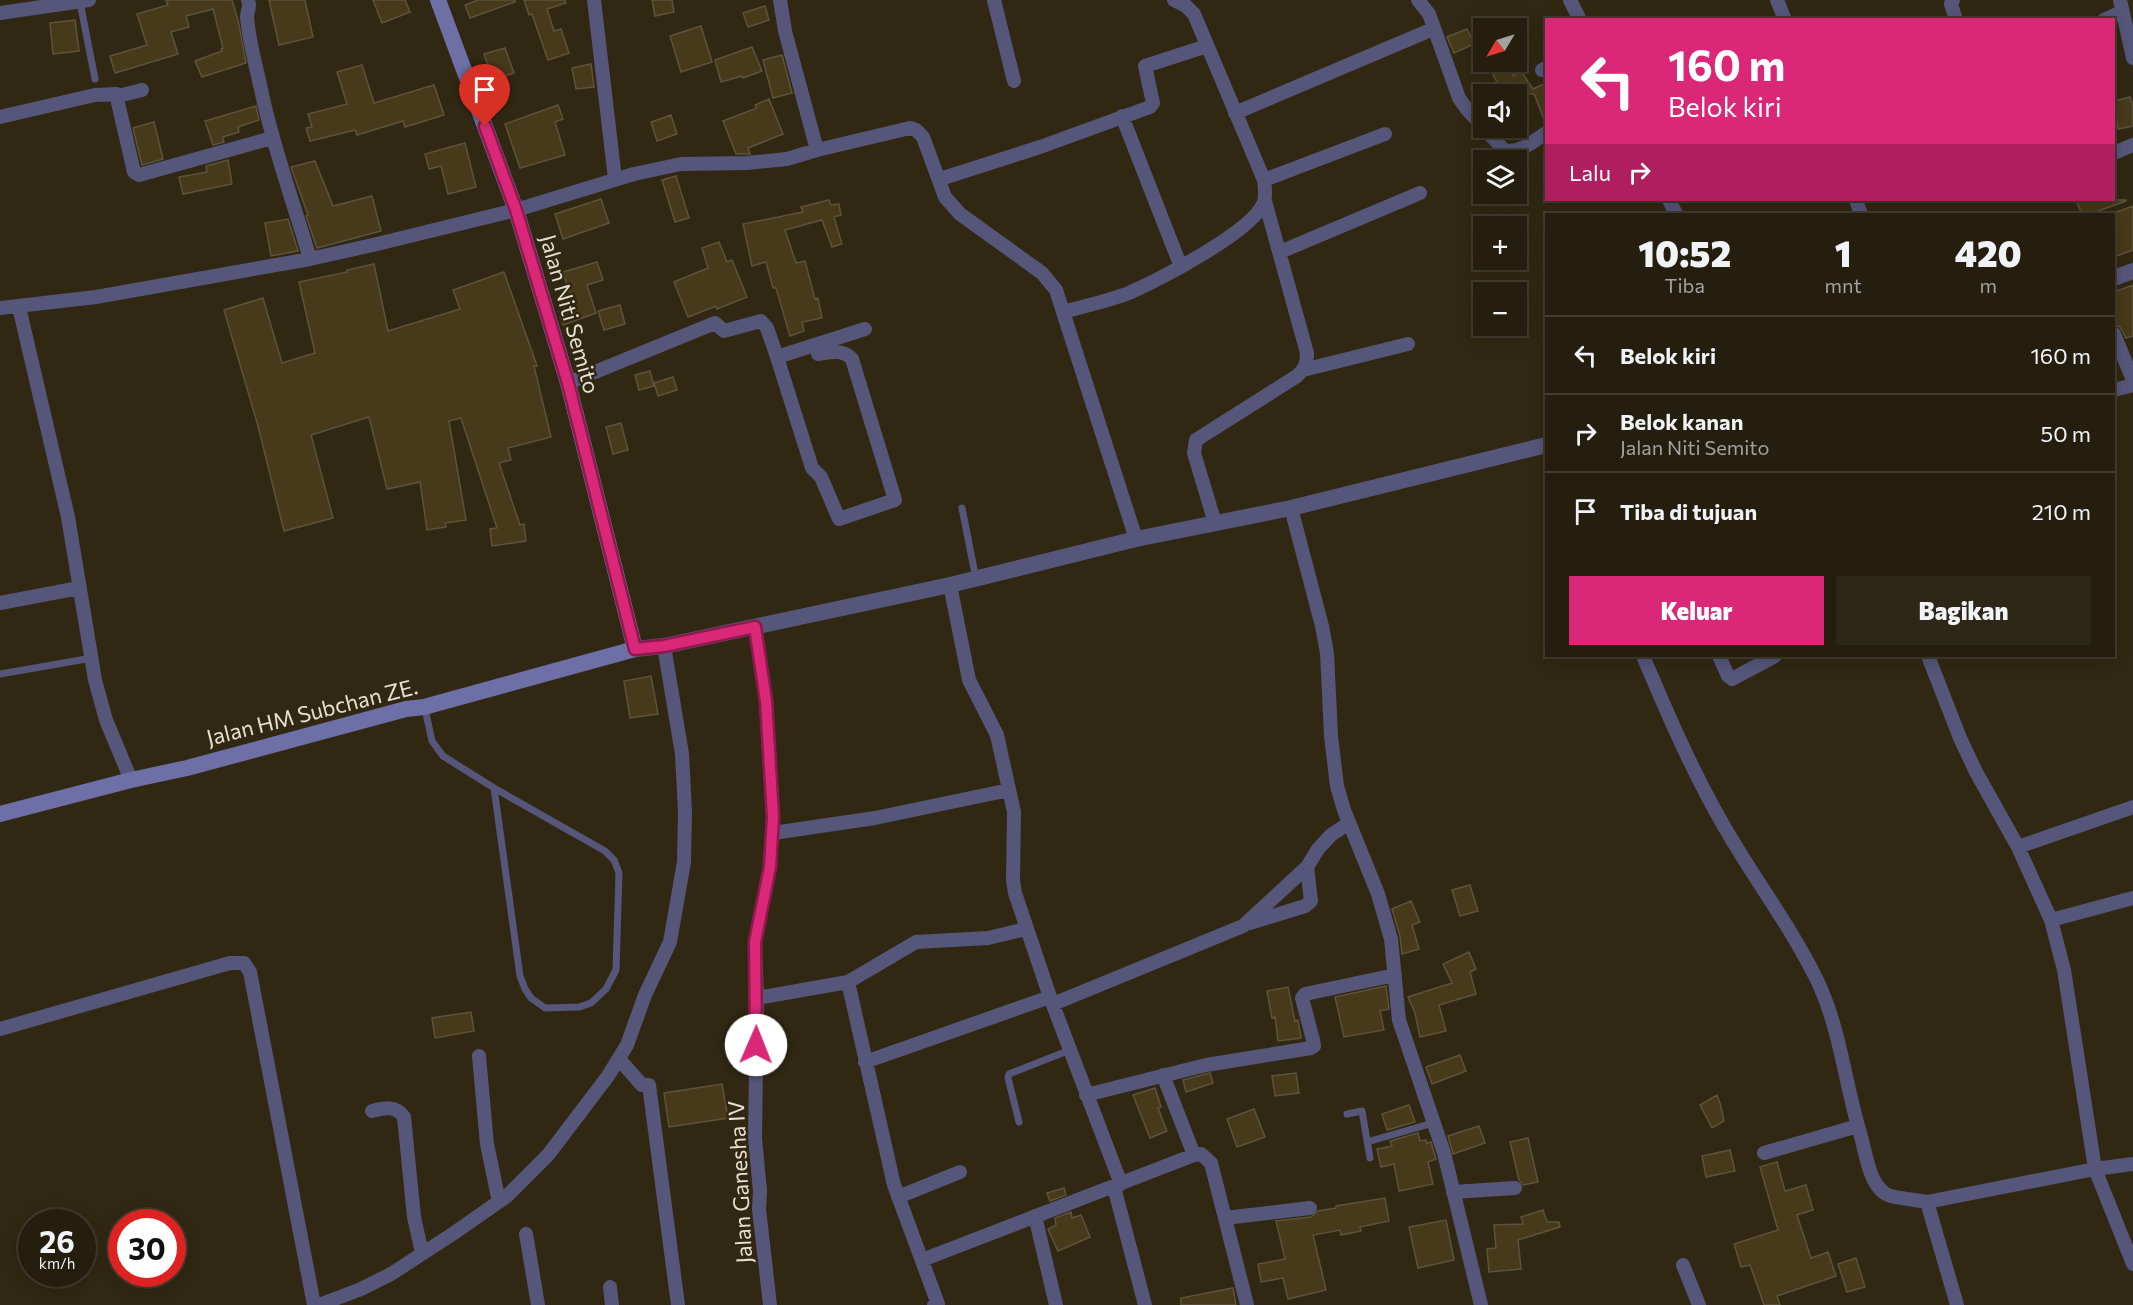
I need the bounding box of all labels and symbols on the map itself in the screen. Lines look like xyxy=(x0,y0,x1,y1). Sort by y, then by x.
north arrow xyxy=(1473,18,1527,72)
pin xyxy=(459,64,510,126)
street label: Jalan Niti Semito xyxy=(535,231,606,397)
street label: Jalan HM Subchan ZE. xyxy=(204,672,420,751)
position arrow xyxy=(724,1013,788,1077)
street label: Jalan Ganesha IV xyxy=(722,1100,757,1264)
speed limit sign: 30 xyxy=(108,1209,186,1287)

